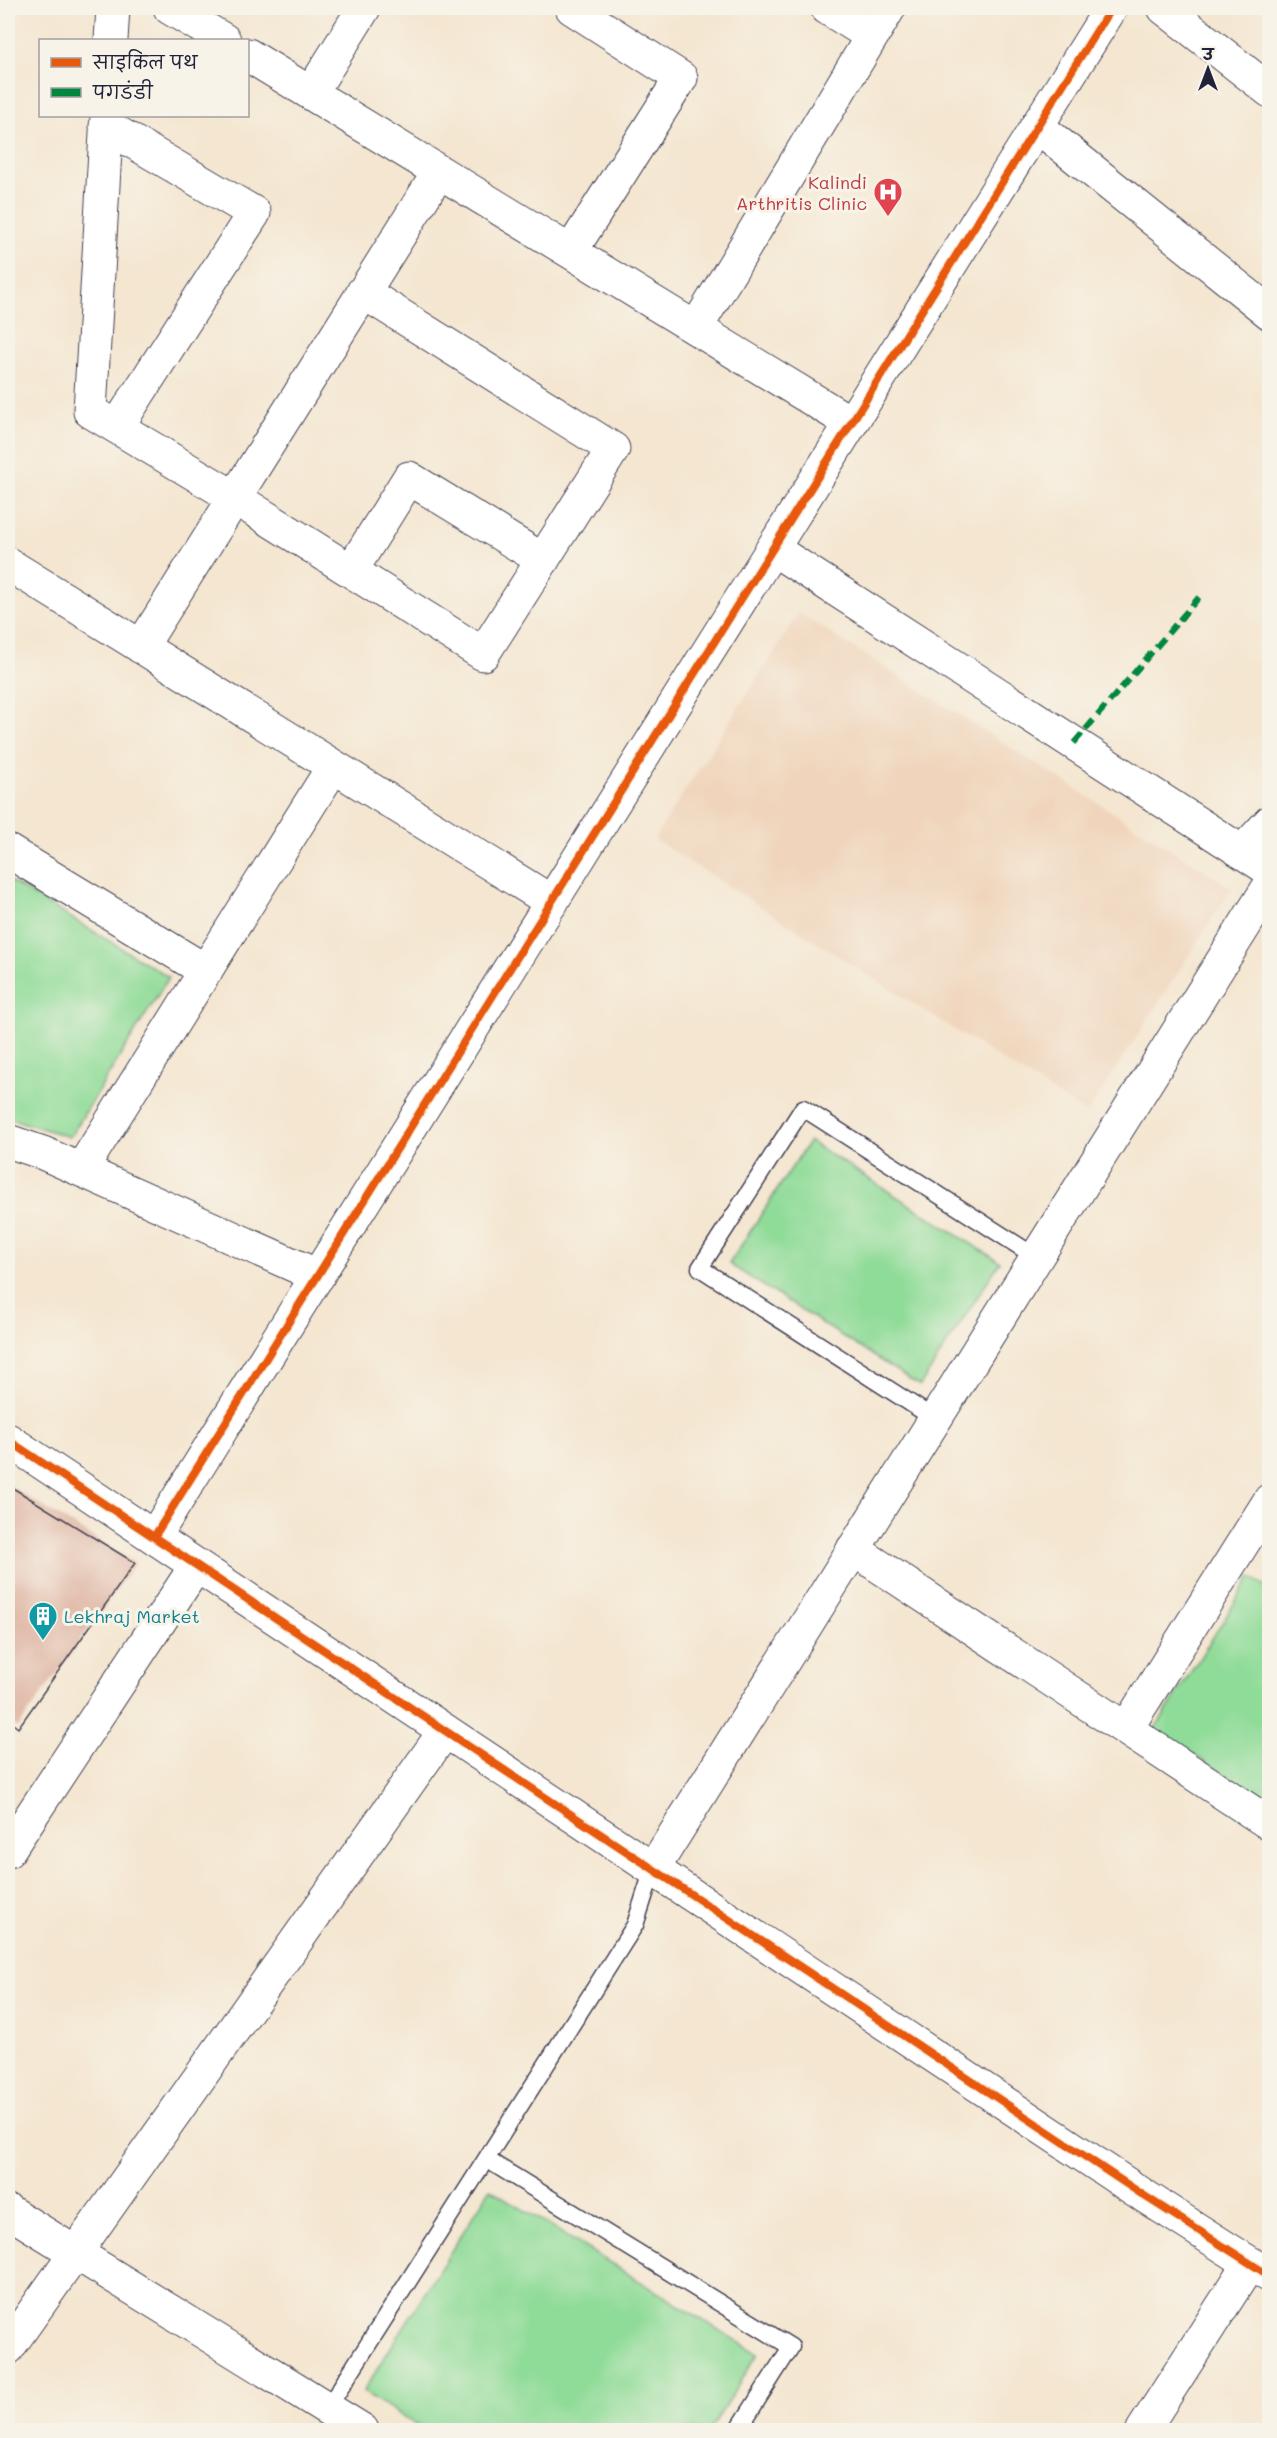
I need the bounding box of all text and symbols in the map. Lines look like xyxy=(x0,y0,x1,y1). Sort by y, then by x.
legend xyxy=(39,39,249,117)
north arrow xyxy=(1178,39,1238,99)
text: उ xyxy=(1201,43,1215,64)
text: साइकिल पथ xyxy=(92,49,199,74)
text: पगडंडी xyxy=(92,79,153,104)
place label: Kalindi Arthritis Clinic xyxy=(736,170,867,215)
hospital icon: Kalindi Arthritis Clinic xyxy=(872,176,904,218)
building icon: Lekhraj Market xyxy=(27,1600,59,1642)
place label: Lekhraj Market xyxy=(64,1604,200,1628)

